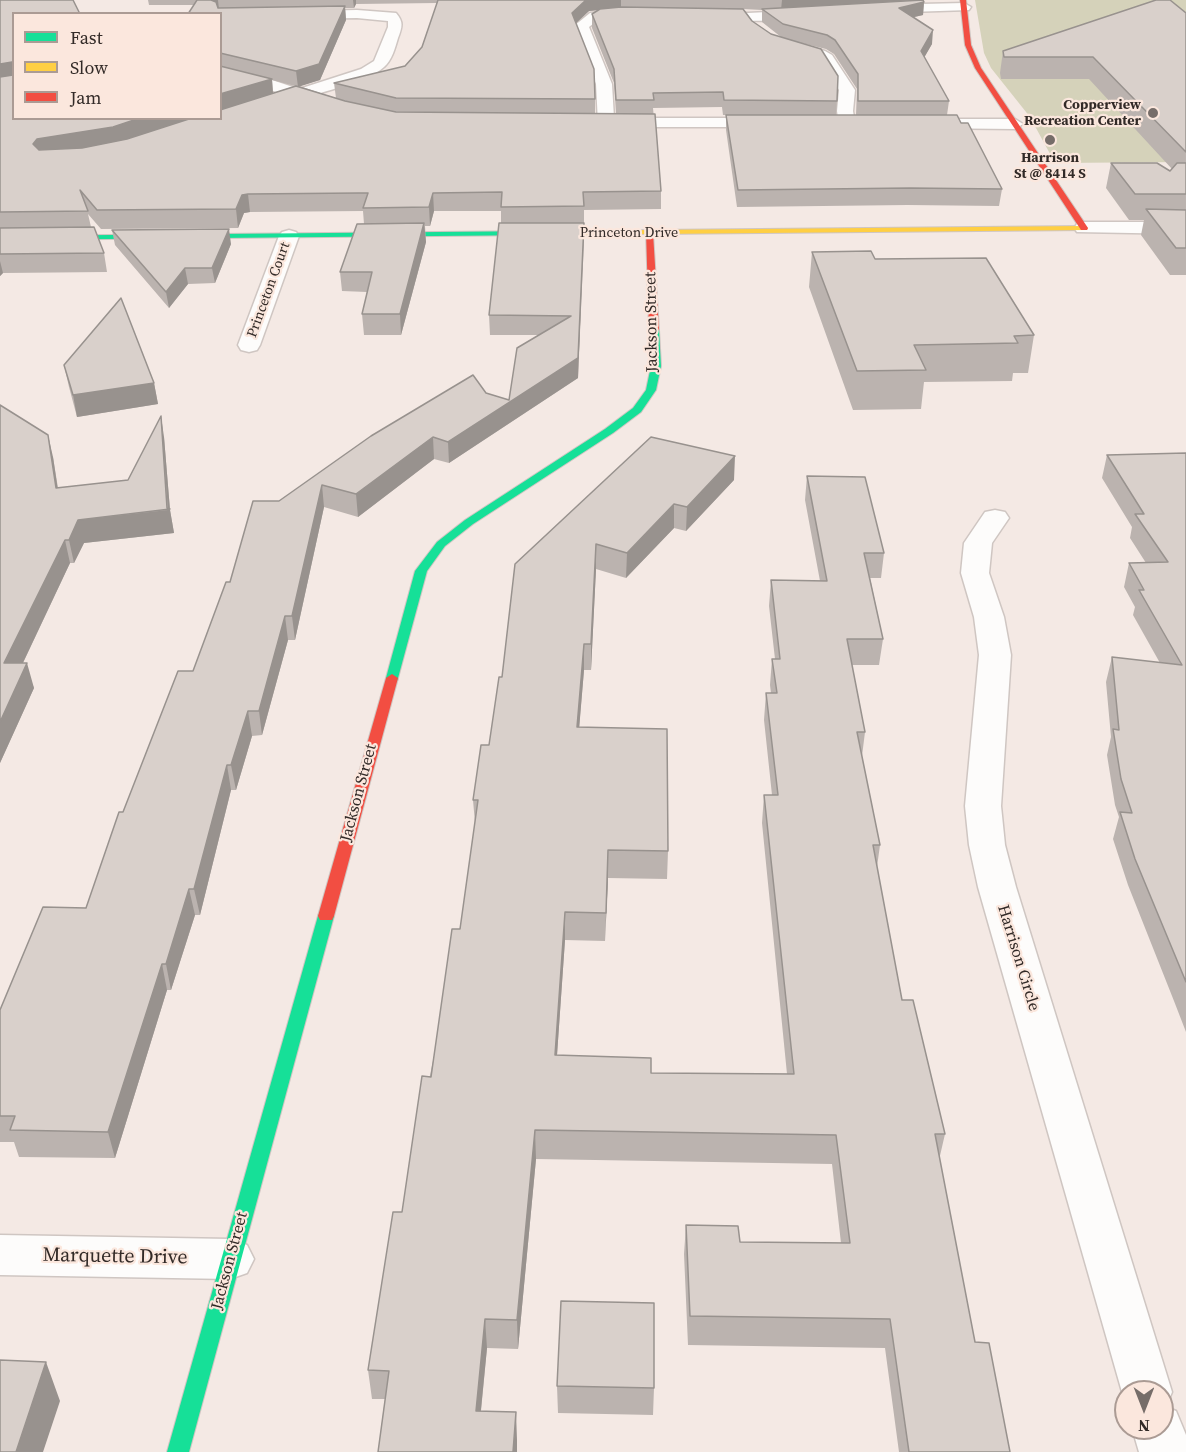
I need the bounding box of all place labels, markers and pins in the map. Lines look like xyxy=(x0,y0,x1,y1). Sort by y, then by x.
place label: Copperview Recreation Center xyxy=(1024,97,1141,130)
marker: Copperview Recreation Center xyxy=(1146,106,1160,120)
marker: Harrison St @ 8414 S xyxy=(1043,133,1057,147)
place label: Harrison St @ 8414 S xyxy=(1014,150,1086,182)

